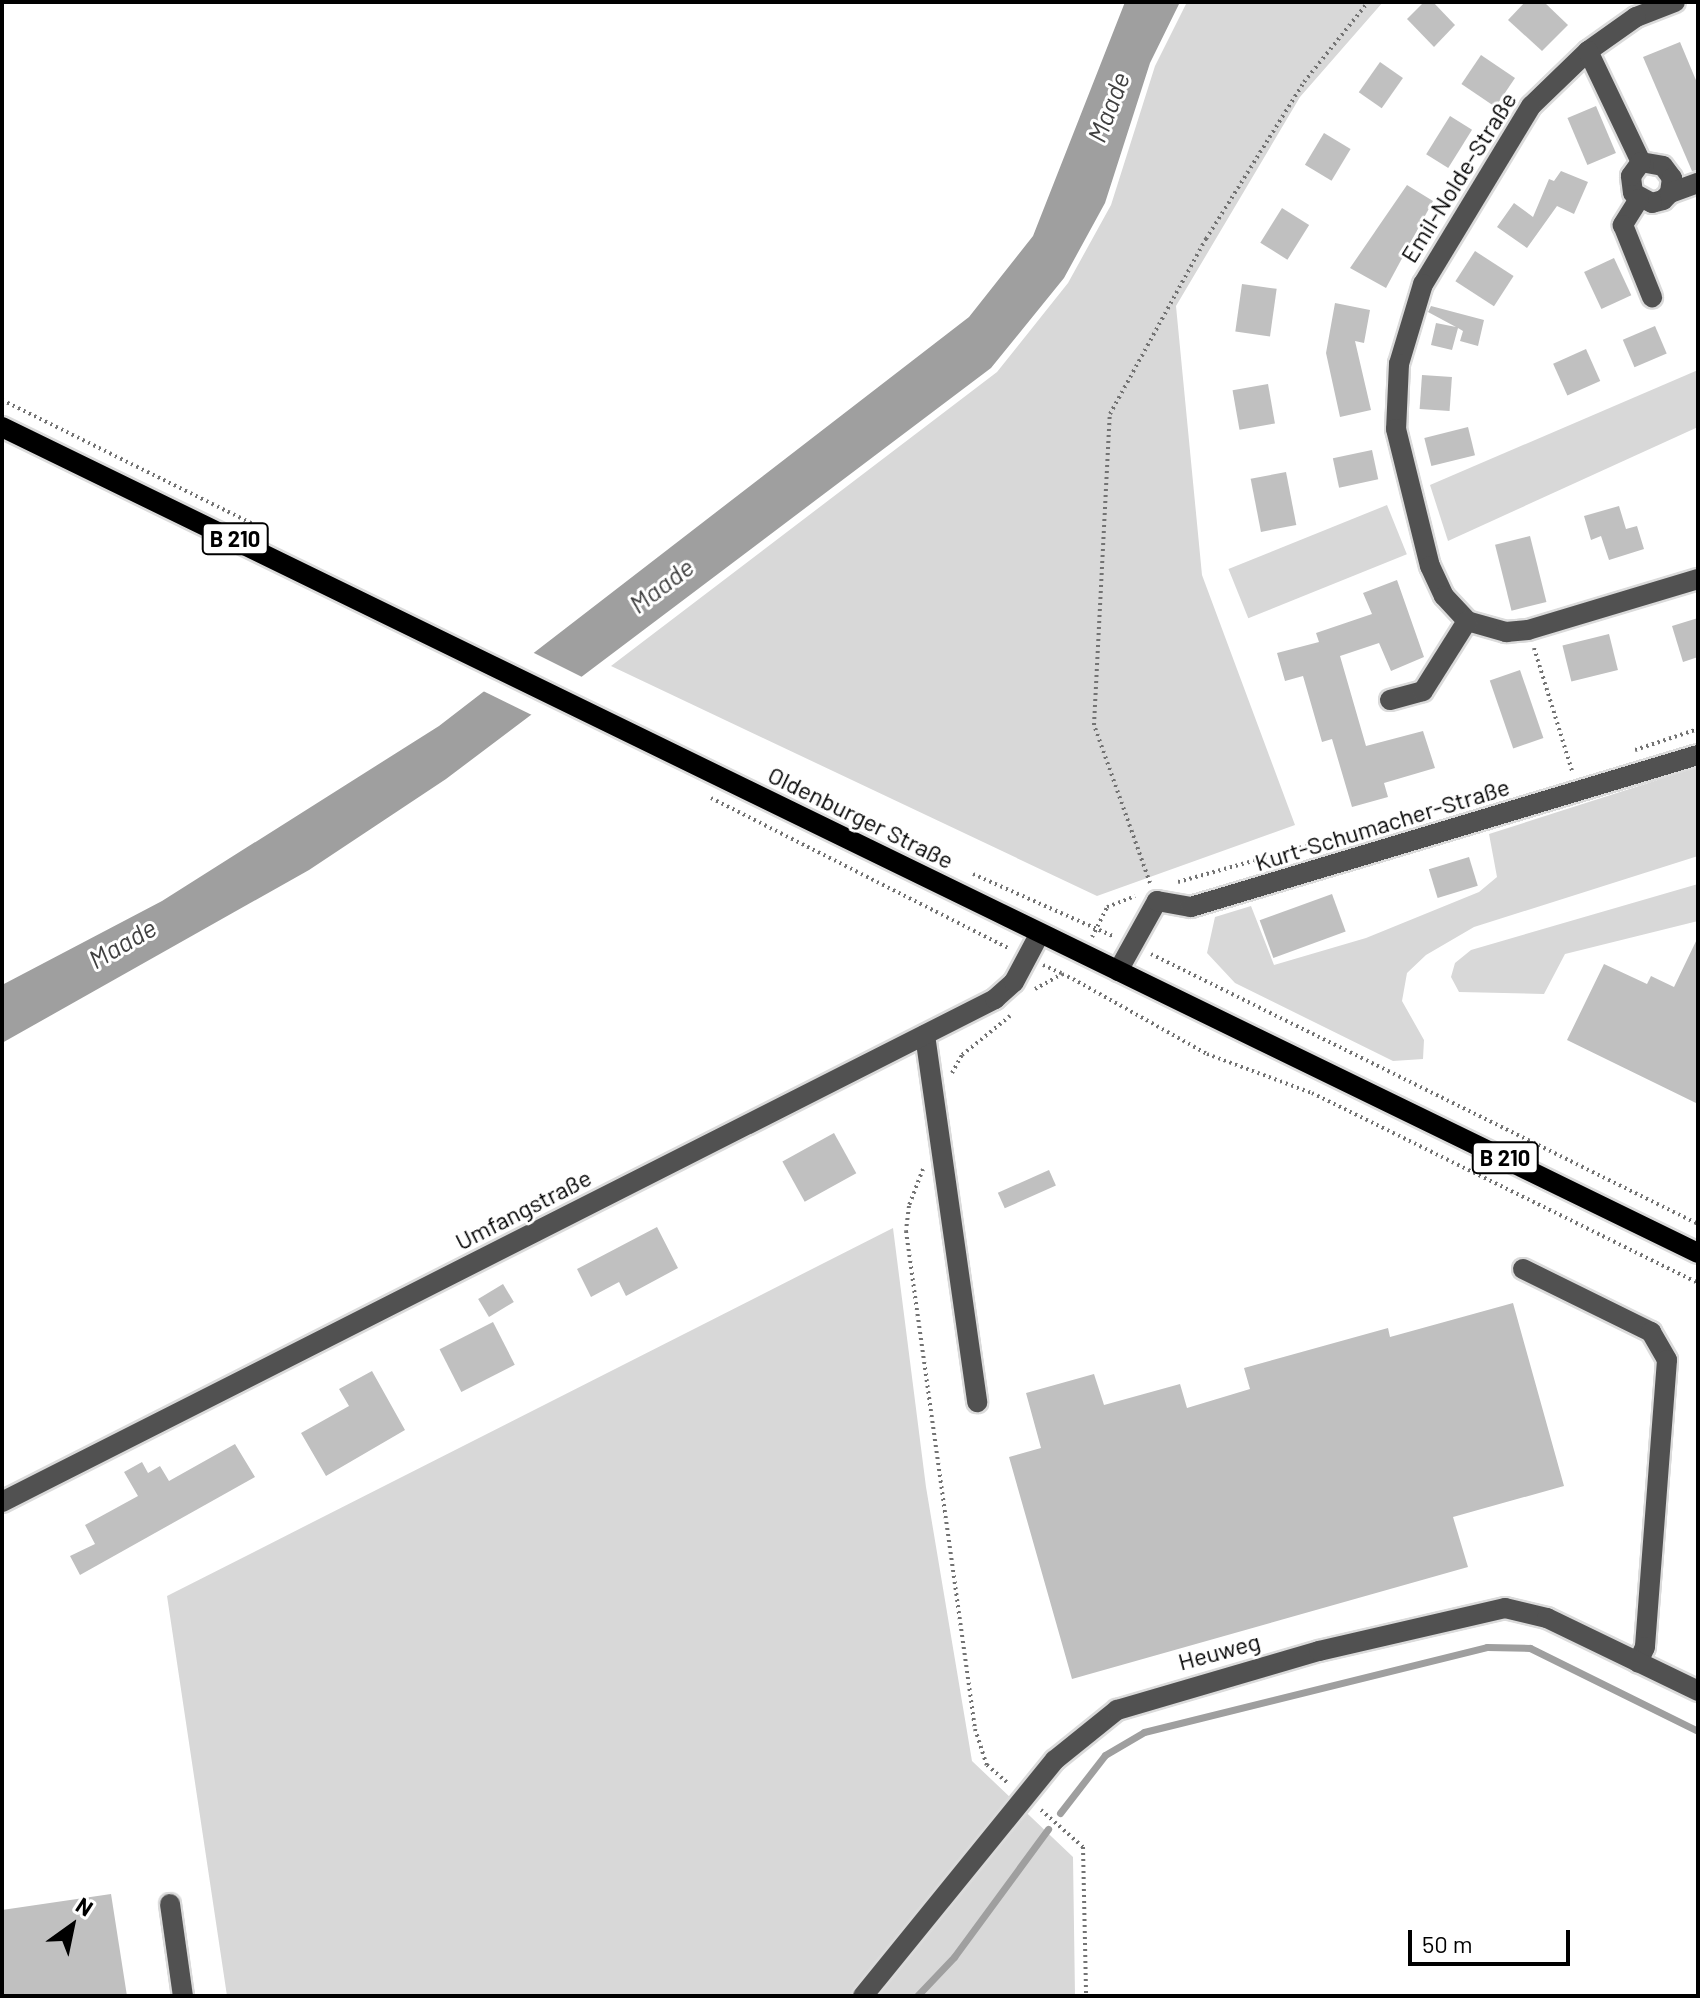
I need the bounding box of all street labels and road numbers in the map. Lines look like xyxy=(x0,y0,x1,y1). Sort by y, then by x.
street label: Emil-Nolde-Straße xyxy=(1394,86,1522,268)
road number: B 210 xyxy=(201,521,269,557)
street label: Oldenburger Straße xyxy=(764,760,958,874)
street label: Kurt-Schumacher-Straße xyxy=(1251,772,1513,876)
road number: B 210 xyxy=(1471,1140,1539,1176)
street label: Umfangstraße xyxy=(450,1162,596,1256)
street label: Heuweg xyxy=(1175,1626,1263,1676)

